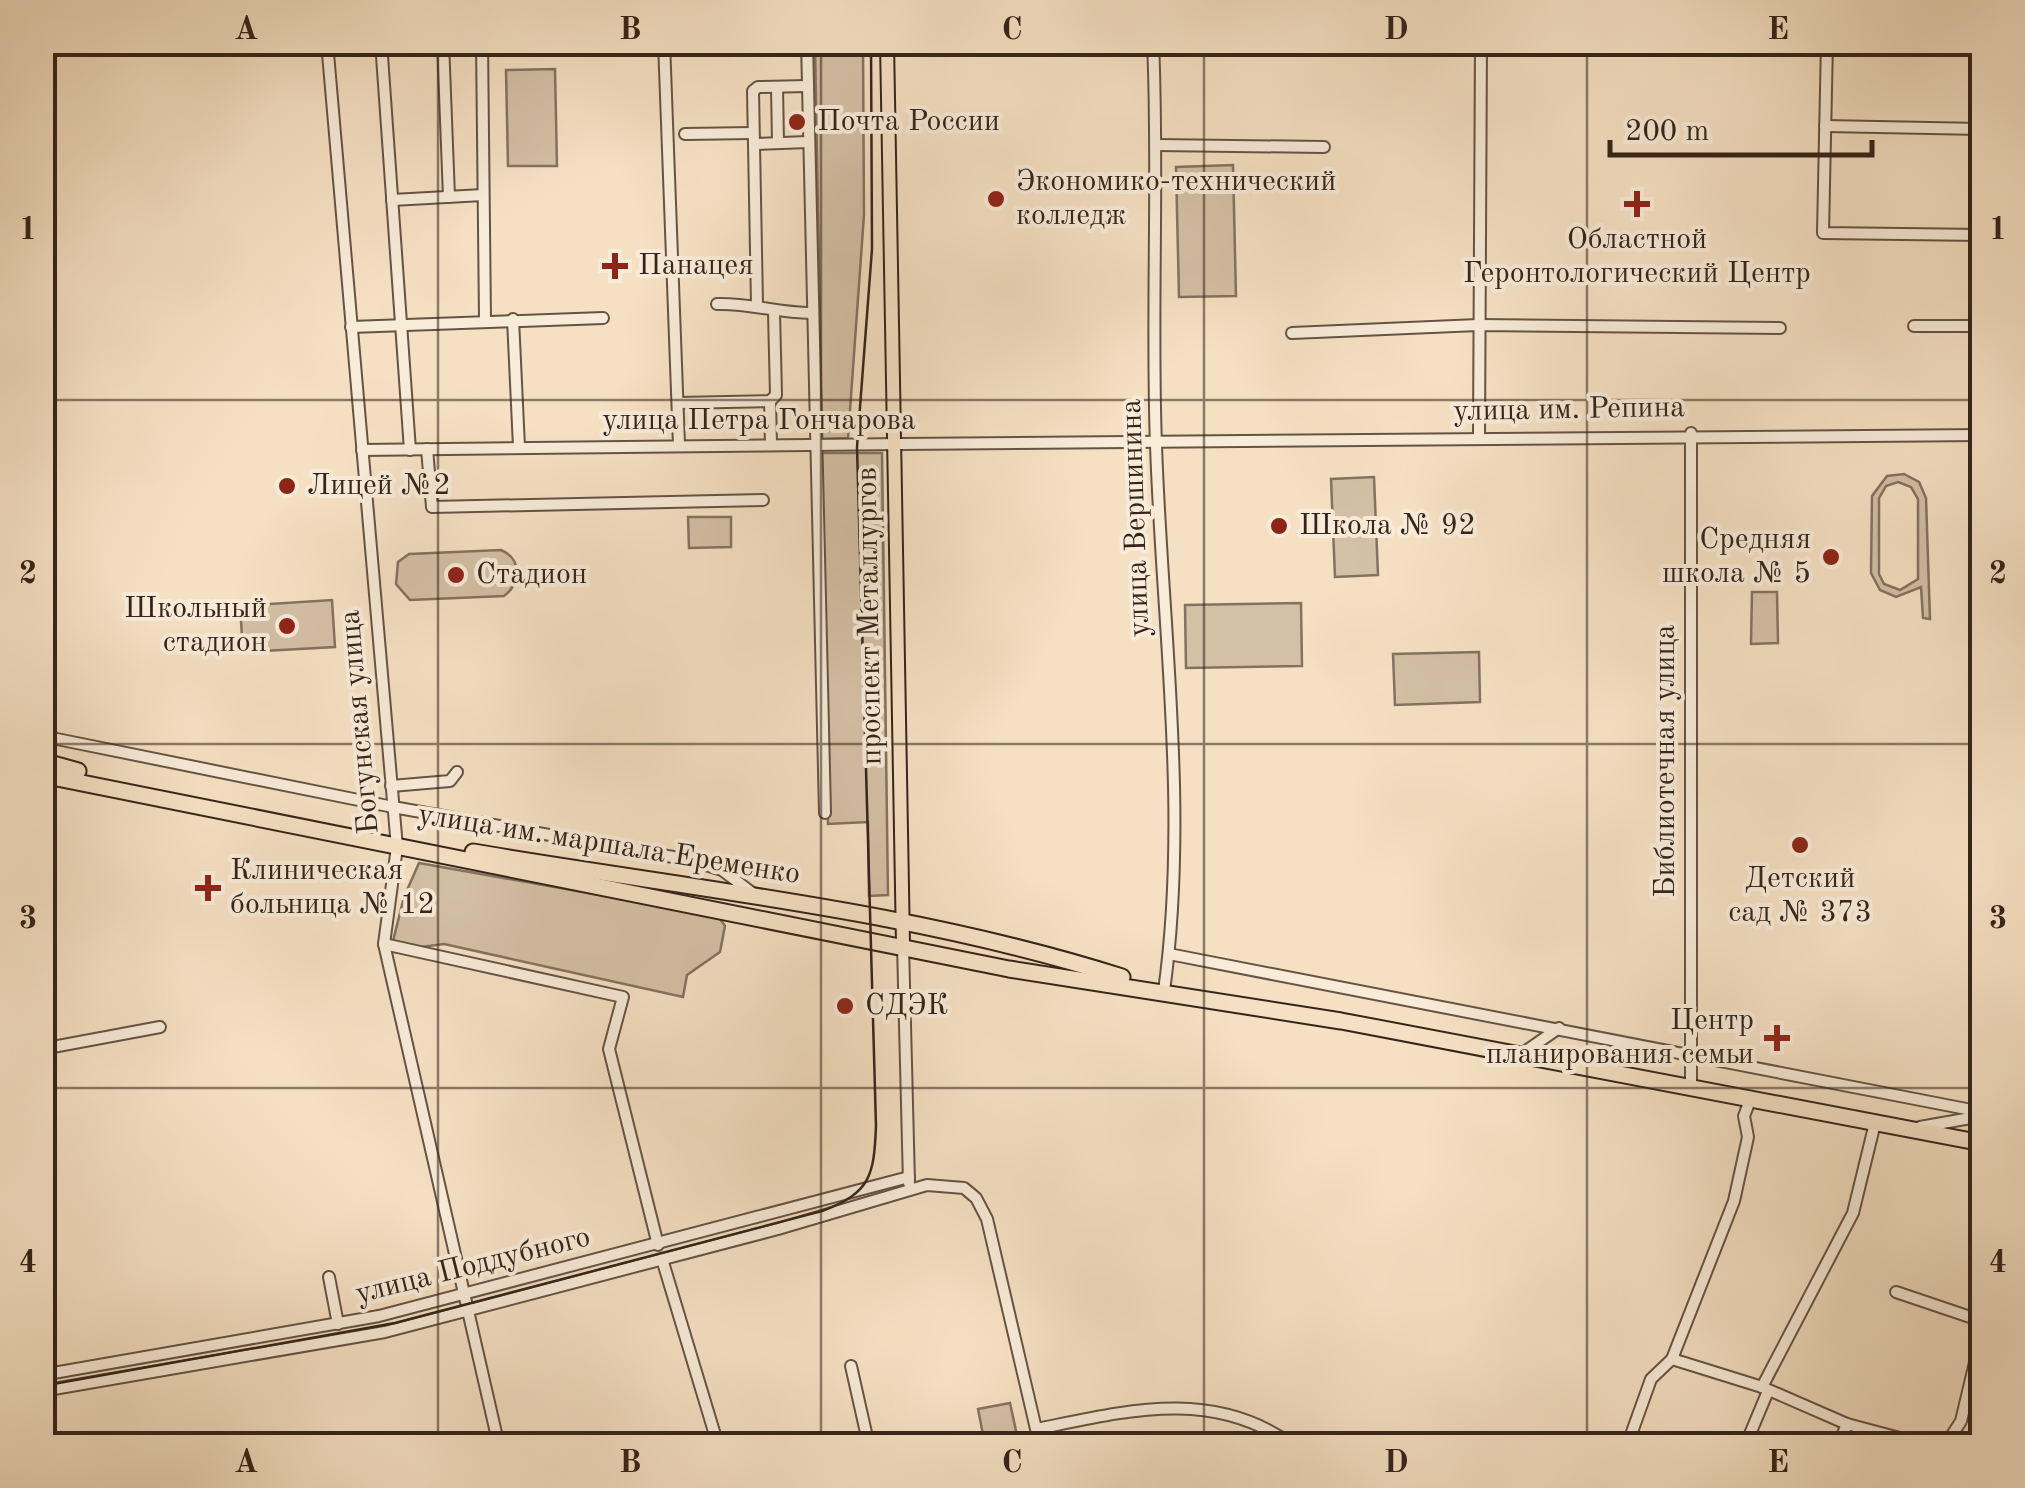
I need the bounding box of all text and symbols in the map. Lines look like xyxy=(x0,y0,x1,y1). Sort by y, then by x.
text: A xyxy=(234,15,258,47)
text: B xyxy=(619,15,641,47)
text: C xyxy=(1001,15,1023,47)
text: D xyxy=(1383,15,1409,47)
text: E xyxy=(1767,15,1789,47)
scale bar xyxy=(1610,95,1872,157)
place label: Почта России xyxy=(817,107,1000,137)
marker: Почта России xyxy=(786,111,808,133)
text: 200 m xyxy=(1625,117,1709,147)
place label: Экономико-технический колледж xyxy=(1016,167,1336,231)
marker: Экономико-технический колледж xyxy=(985,188,1007,210)
marker: Областной Геронтологический Центр xyxy=(1624,191,1650,217)
text: 1 xyxy=(19,215,37,247)
text: 1 xyxy=(1989,215,2007,247)
place label: Областной Геронтологический Центр xyxy=(1463,225,1811,289)
place label: Панацея xyxy=(638,251,754,281)
marker: Панацея xyxy=(602,253,628,279)
street label: улица им. Репина xyxy=(1453,393,1685,427)
street label: улица Вершинина xyxy=(1117,398,1155,637)
street label: улица Петра Гончарова xyxy=(602,406,916,436)
street label: проспект Металлургов xyxy=(852,467,888,765)
place label: Лицей №2 xyxy=(307,471,451,501)
marker: Лицей №2 xyxy=(276,475,298,497)
place label: Школа № 92 xyxy=(1299,511,1476,541)
marker: Школа № 92 xyxy=(1268,515,1290,537)
place label: Средняя школа № 5 xyxy=(1662,525,1811,589)
marker: Средняя школа № 5 xyxy=(1820,546,1842,568)
text: 2 xyxy=(19,559,37,591)
text: 2 xyxy=(1989,559,2007,591)
place label: Стадион xyxy=(476,560,587,590)
marker: Стадион xyxy=(445,564,467,586)
place label: Школьный стадион xyxy=(124,594,267,658)
street label: Богунская улица xyxy=(335,608,385,836)
marker: Школьный стадион xyxy=(276,615,298,637)
street label: Библиотечная улица xyxy=(1651,624,1681,898)
street label: улица им. маршала Еременко xyxy=(416,800,802,890)
marker: Детский сад № 373 xyxy=(1789,834,1811,856)
place label: Клиническая больница № 12 xyxy=(230,856,435,920)
place label: Детский сад № 373 xyxy=(1728,864,1872,928)
marker: Клиническая больница № 12 xyxy=(195,875,221,901)
text: 3 xyxy=(19,904,37,936)
text: 3 xyxy=(1989,904,2007,936)
place label: СДЭК xyxy=(865,991,948,1021)
marker: СДЭК xyxy=(834,995,856,1017)
place label: Центр планирования семьи xyxy=(1486,1006,1754,1070)
marker: Центр планирования семьи xyxy=(1764,1025,1790,1051)
street label: улица Поддубного xyxy=(353,1222,593,1310)
text: 4 xyxy=(19,1248,37,1280)
text: 4 xyxy=(1989,1248,2007,1280)
text: A xyxy=(234,1448,258,1480)
text: B xyxy=(619,1448,641,1480)
text: C xyxy=(1001,1448,1023,1480)
text: D xyxy=(1383,1448,1409,1480)
text: E xyxy=(1767,1448,1789,1480)

